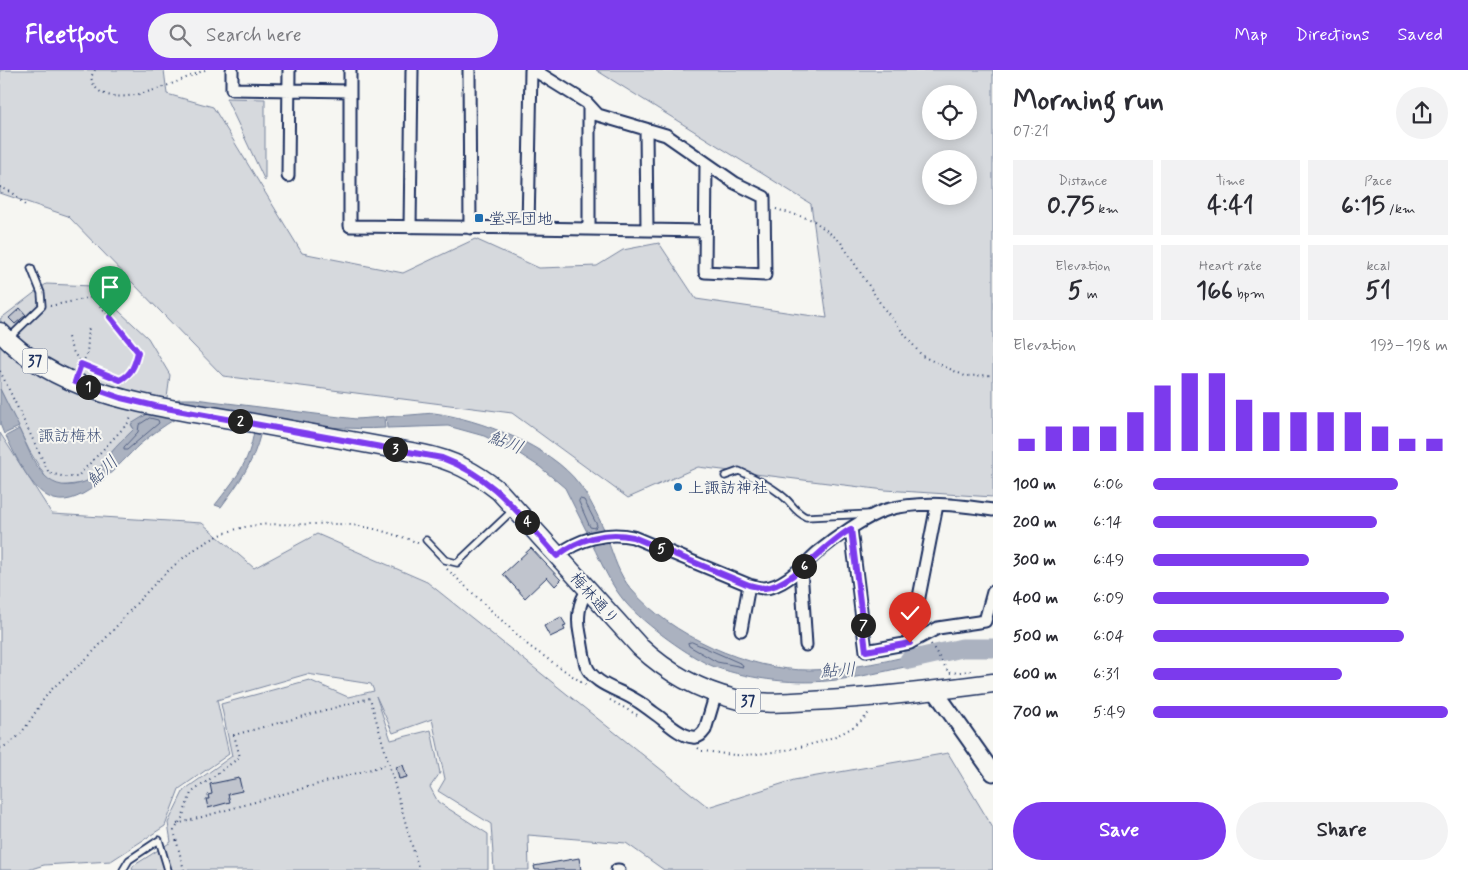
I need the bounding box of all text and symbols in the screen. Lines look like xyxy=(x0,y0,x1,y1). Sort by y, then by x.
search box xyxy=(148,13,498,58)
text: Fleetfoot xyxy=(25,20,118,51)
icon: search xyxy=(166,21,194,49)
text: Search here xyxy=(206,23,302,48)
text: Map xyxy=(1235,23,1268,47)
text: Directions xyxy=(1296,23,1370,47)
text: Saved xyxy=(1398,23,1443,47)
text: Morning run xyxy=(1013,83,1164,120)
map controls xyxy=(922,85,977,205)
button: locate xyxy=(922,85,977,140)
button: share xyxy=(1396,87,1448,139)
text: 07:21 xyxy=(1013,121,1049,142)
button: layers xyxy=(922,150,977,205)
text: Distance xyxy=(1058,172,1107,190)
text: Time xyxy=(1216,172,1245,190)
text: Pace xyxy=(1364,172,1392,190)
text: 0.75 xyxy=(1047,190,1095,223)
text: 4:41 xyxy=(1207,190,1254,223)
text: 6:15 xyxy=(1341,190,1385,223)
text: km xyxy=(1095,200,1119,218)
text: /km xyxy=(1385,200,1415,218)
place label: 堂平団地 xyxy=(489,209,553,230)
marker: 堂平団地 xyxy=(473,212,485,224)
text: Elevation xyxy=(1055,257,1110,275)
text: Heart rate xyxy=(1199,257,1262,275)
text: kcal xyxy=(1366,257,1390,275)
pin xyxy=(89,266,131,317)
icon: arrive xyxy=(96,273,124,301)
text: 5 xyxy=(1068,275,1083,308)
text: 166 xyxy=(1196,275,1233,308)
text: 51 xyxy=(1365,275,1391,308)
text: m xyxy=(1083,285,1098,303)
text: bpm xyxy=(1233,285,1265,303)
text: Elevation xyxy=(1013,335,1076,356)
text: 193–198 m xyxy=(1370,335,1448,356)
road number: 37 xyxy=(22,348,48,374)
pin: 1 xyxy=(76,374,100,400)
text: 1 xyxy=(85,378,92,396)
pin: 2 xyxy=(228,408,252,434)
text: 2 xyxy=(237,412,244,430)
water label: 鮎川 xyxy=(485,425,527,461)
park label: 諏訪梅林 xyxy=(38,426,102,447)
pin: 3 xyxy=(382,436,408,462)
text: 3 xyxy=(392,440,399,458)
water label: 鮎川 xyxy=(81,451,124,493)
text: 100 m xyxy=(1013,474,1056,495)
text: 6:06 xyxy=(1093,474,1123,495)
place label: 上諏訪神社 xyxy=(688,478,768,499)
marker: 上諏訪神社 xyxy=(672,481,684,493)
pin: 4 xyxy=(514,510,540,534)
text: 200 m xyxy=(1013,512,1057,533)
text: 6:14 xyxy=(1093,512,1122,533)
text: 4 xyxy=(523,513,532,531)
pin: 5 xyxy=(648,536,674,562)
text: 5 xyxy=(657,540,666,558)
text: 300 m xyxy=(1013,550,1056,571)
text: 6:49 xyxy=(1093,550,1124,571)
pin: 6 xyxy=(792,554,816,578)
text: 6 xyxy=(801,557,808,575)
street label: 梅林通り xyxy=(565,568,623,630)
text: 400 m xyxy=(1013,588,1058,609)
text: 6:09 xyxy=(1093,588,1124,609)
pin xyxy=(889,592,931,643)
icon: check xyxy=(896,599,924,627)
pin: 7 xyxy=(850,612,876,638)
text: 7 xyxy=(859,616,868,634)
text: 500 m xyxy=(1013,626,1058,647)
text: 6:04 xyxy=(1093,626,1124,647)
water label: 鮎川 xyxy=(819,658,857,684)
text: 600 m xyxy=(1013,664,1057,685)
text: 6:31 xyxy=(1093,664,1120,685)
road number: 37 xyxy=(736,688,760,714)
text: 700 m xyxy=(1013,702,1059,723)
text: 5:49 xyxy=(1093,702,1126,723)
button: Save xyxy=(1013,802,1226,860)
button: Share xyxy=(1236,802,1448,860)

